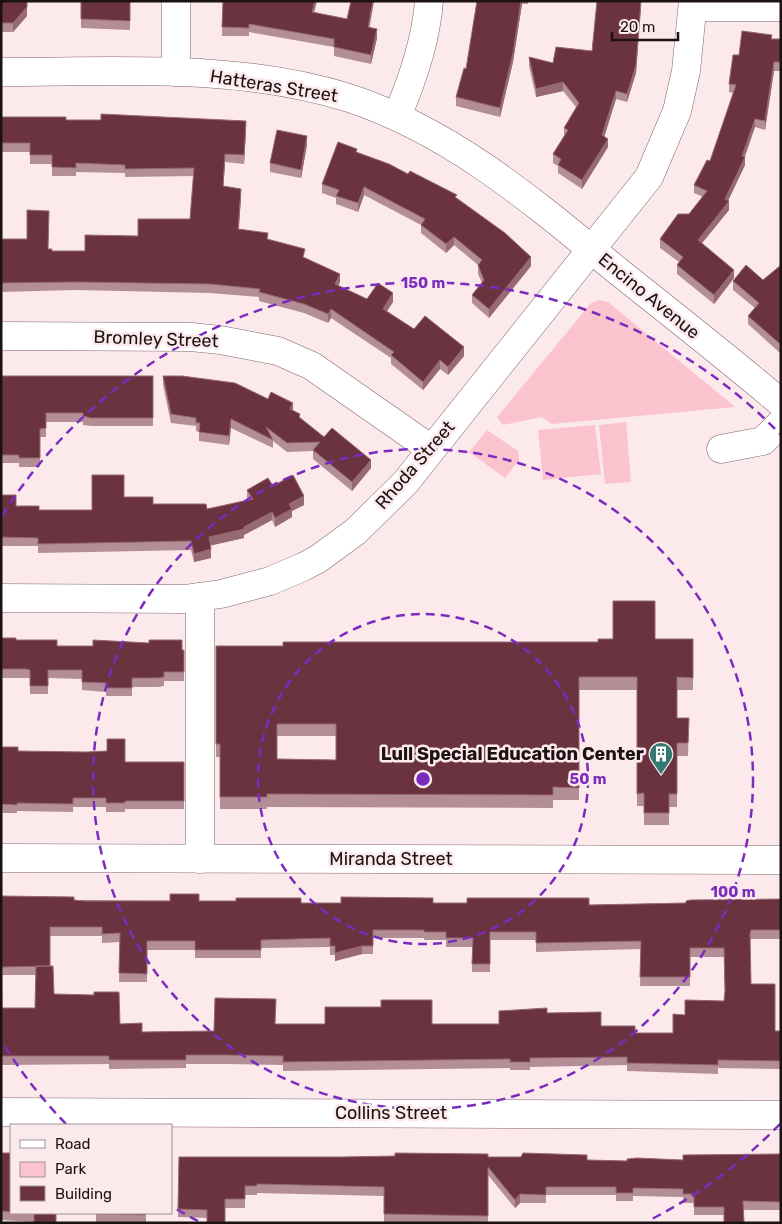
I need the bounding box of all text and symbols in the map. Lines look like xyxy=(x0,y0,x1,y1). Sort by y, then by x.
scale bar xyxy=(612,10,678,42)
text: 20 m xyxy=(620,18,655,36)
street label: Hatteras Street xyxy=(209,65,339,107)
street label: Encino Avenue xyxy=(594,248,704,344)
text: 150 m xyxy=(401,274,445,292)
street label: Bromley Street xyxy=(93,326,219,352)
street label: Rhoda Street xyxy=(371,416,459,514)
building icon: Lull Special Education Center xyxy=(648,741,674,775)
place label: Lull Special Education Center xyxy=(381,743,644,765)
centre of rings xyxy=(414,770,432,788)
text: 50 m xyxy=(570,770,606,788)
street label: Miranda Street xyxy=(329,848,453,870)
text: 100 m xyxy=(711,883,755,901)
street label: Collins Street xyxy=(335,1102,447,1124)
legend xyxy=(10,1124,172,1214)
text: Road xyxy=(55,1135,91,1153)
text: Park xyxy=(55,1160,86,1178)
text: Building xyxy=(55,1185,112,1203)

